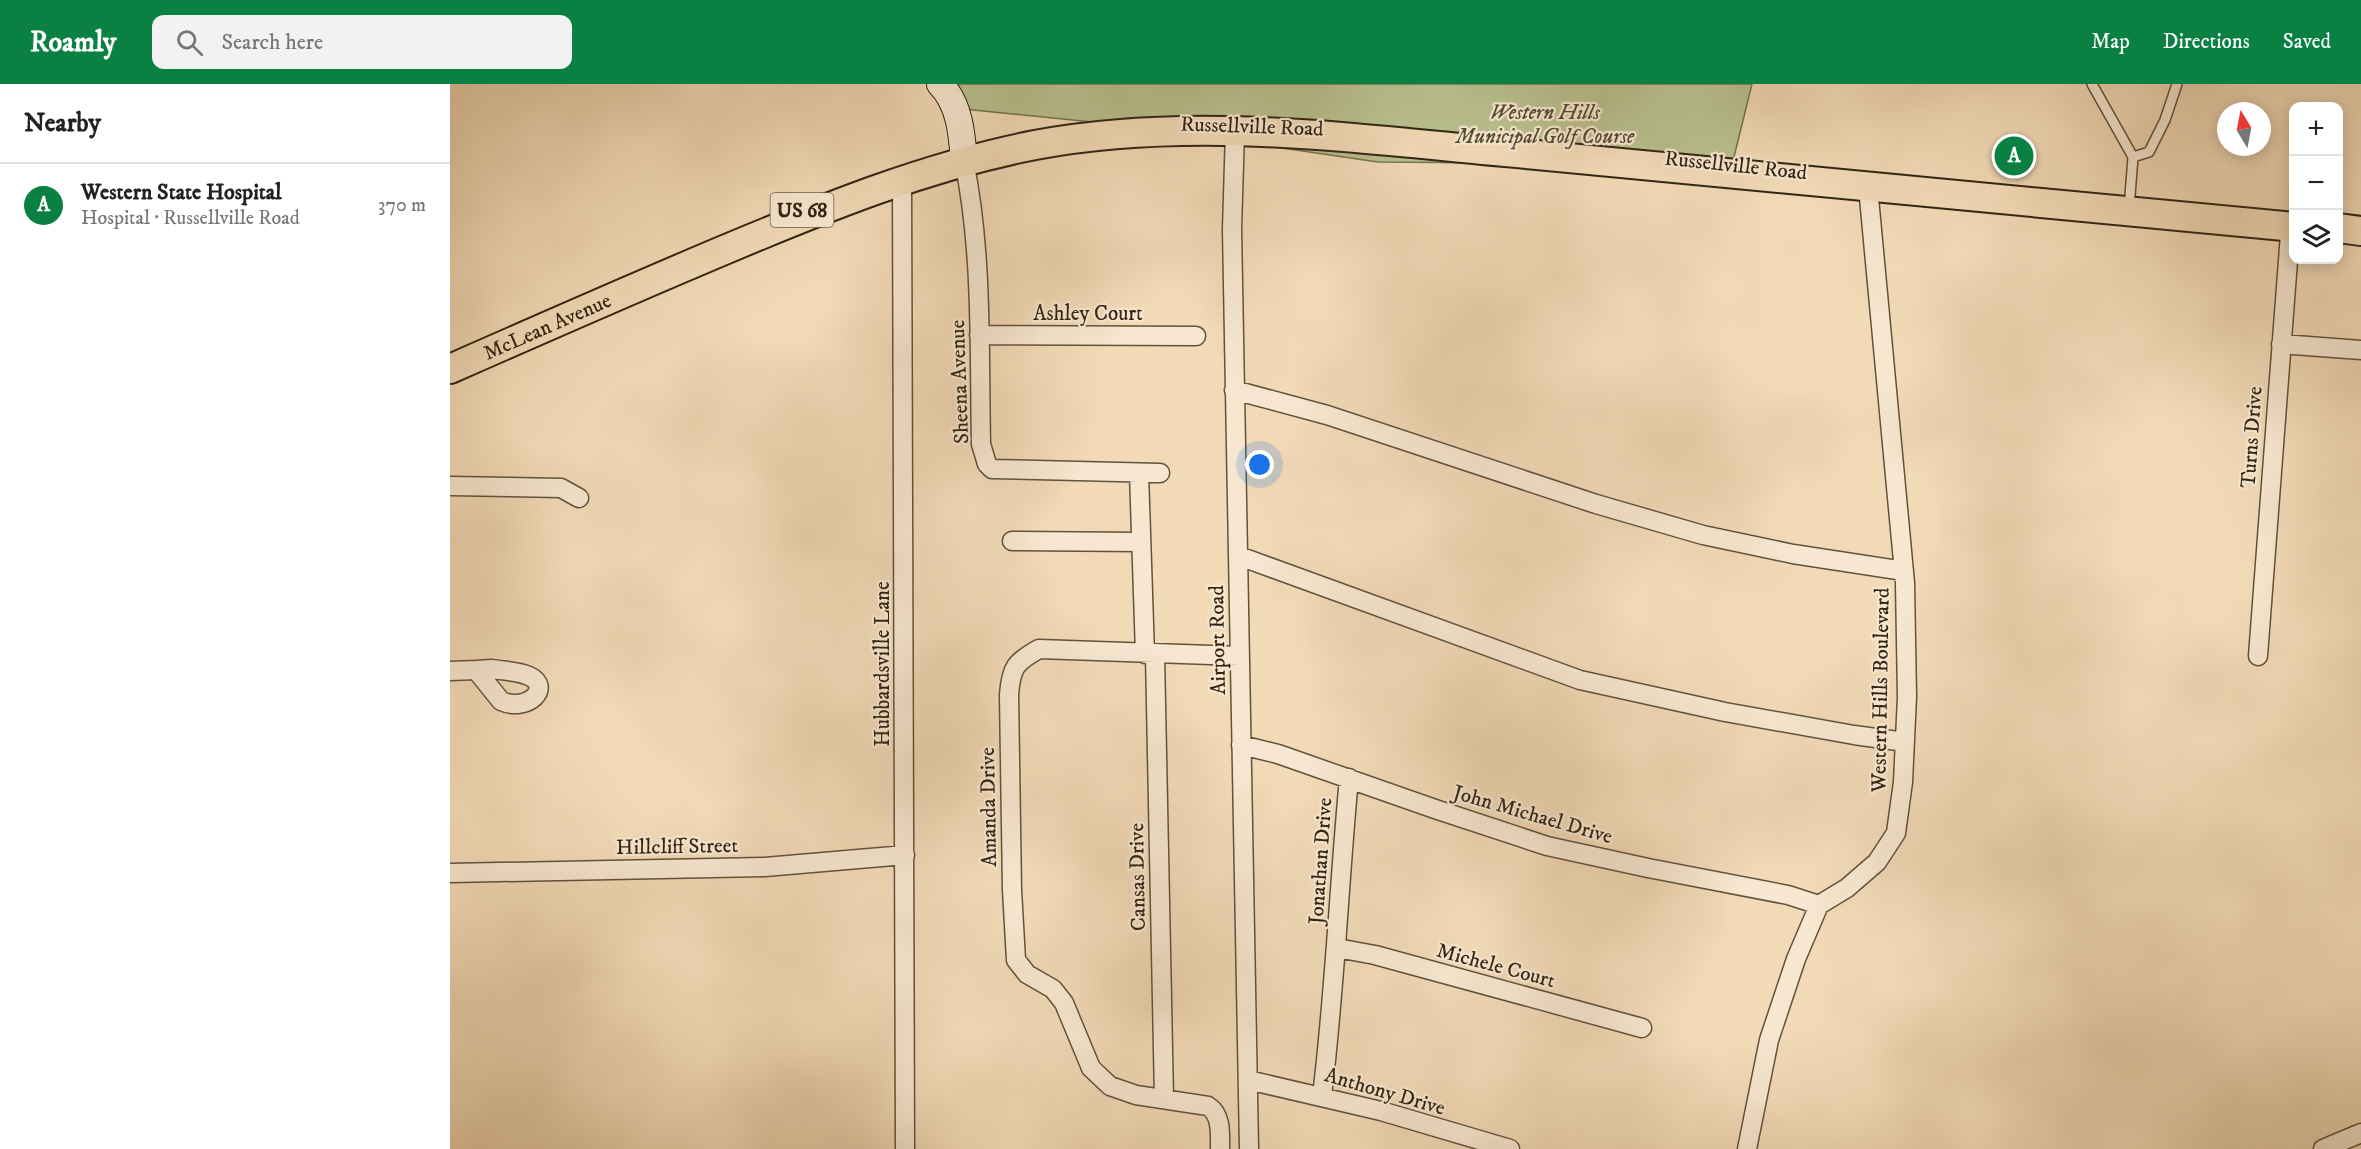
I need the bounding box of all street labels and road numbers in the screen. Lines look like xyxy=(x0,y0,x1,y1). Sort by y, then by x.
street label: Russellville Road xyxy=(1180,112,1324,143)
street label: Russellville Road xyxy=(1663,146,1809,186)
road number: US 68 xyxy=(770,193,834,227)
street label: McLean Avenue xyxy=(480,288,616,367)
street label: Ashley Court xyxy=(1033,301,1143,327)
street label: Sheena Avenue xyxy=(945,319,975,445)
street label: Turns Drive xyxy=(2235,385,2269,489)
street label: Hubbardsville Lane xyxy=(870,581,896,747)
street label: Airport Road xyxy=(1204,584,1232,695)
street label: Western Hills Boulevard xyxy=(1866,587,1896,794)
street label: Amanda Drive xyxy=(975,747,1003,867)
street label: John Michael Drive xyxy=(1448,779,1616,850)
street label: Jonathan Drive xyxy=(1303,797,1338,927)
street label: Cansas Drive xyxy=(1124,822,1152,931)
street label: Hillcliff Street xyxy=(616,833,739,861)
street label: Michele Court xyxy=(1434,938,1558,994)
street label: Anthony Drive xyxy=(1321,1062,1448,1122)

